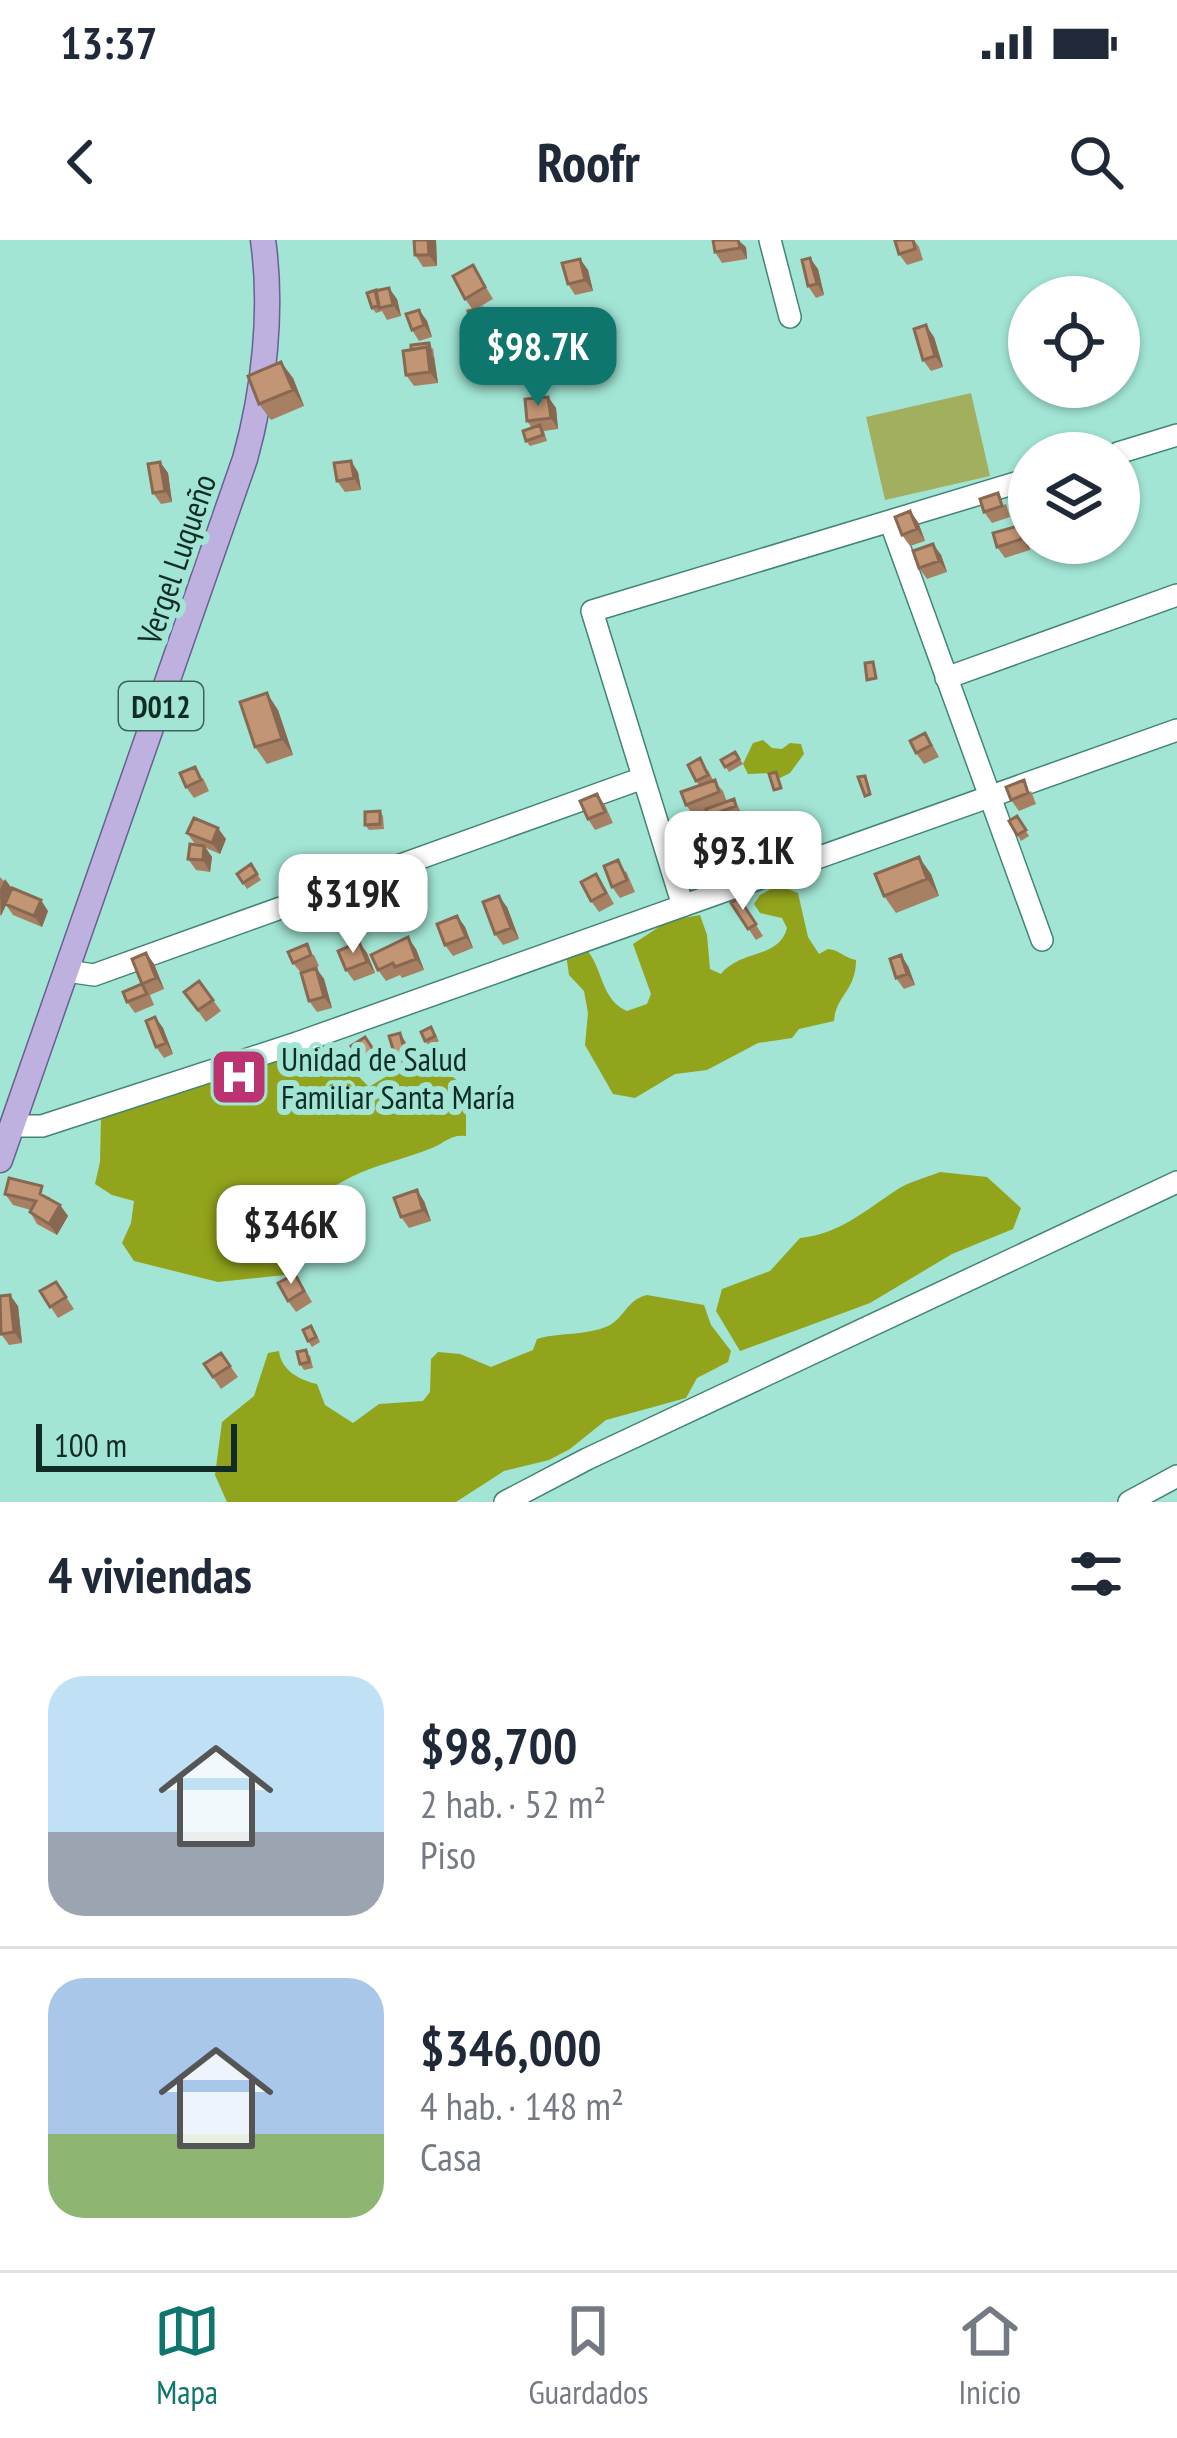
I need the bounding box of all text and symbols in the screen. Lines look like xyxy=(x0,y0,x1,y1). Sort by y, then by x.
text: 13:37 xyxy=(60,13,157,71)
text: Roofr xyxy=(537,127,640,197)
icon: back xyxy=(48,129,114,195)
icon: search xyxy=(1063,129,1129,195)
map controls xyxy=(1008,276,1140,564)
button: locate xyxy=(1008,276,1140,408)
pin: $98.7K xyxy=(440,307,636,409)
text: $98.7K xyxy=(486,320,590,371)
button: layers xyxy=(1008,432,1140,564)
street label: Vergel Luqueño xyxy=(126,468,225,651)
road number: D012 xyxy=(119,682,203,730)
pin: $93.1K xyxy=(645,811,841,913)
text: $93.1K xyxy=(691,824,795,875)
pin: $319K xyxy=(269,854,437,956)
text: $319K xyxy=(306,867,400,918)
place label: Unidad de Salud Familiar Santa María xyxy=(281,1037,515,1118)
hospital icon: Unidad de Salud Familiar Santa María xyxy=(208,1046,270,1108)
pin: $346K xyxy=(207,1185,375,1287)
text: $346K xyxy=(244,1198,338,1249)
scale bar xyxy=(36,1418,237,1471)
text: 100 m xyxy=(54,1423,127,1466)
text: 4 viviendas xyxy=(48,1541,252,1607)
icon: filters xyxy=(1063,1541,1129,1607)
text: $98,700 xyxy=(420,1712,577,1778)
icon: home xyxy=(144,1724,288,1868)
text: 2 hab. · 52 m² xyxy=(420,1778,606,1829)
text: Piso xyxy=(420,1829,476,1880)
text: $346,000 xyxy=(420,2014,602,2080)
icon: home xyxy=(144,2026,288,2170)
text: 4 hab. · 148 m² xyxy=(420,2080,624,2131)
text: Casa xyxy=(420,2131,482,2182)
tab: Mapa xyxy=(154,2298,220,2413)
tab: Guardados xyxy=(528,2298,648,2413)
tab: Inicio xyxy=(957,2298,1023,2413)

